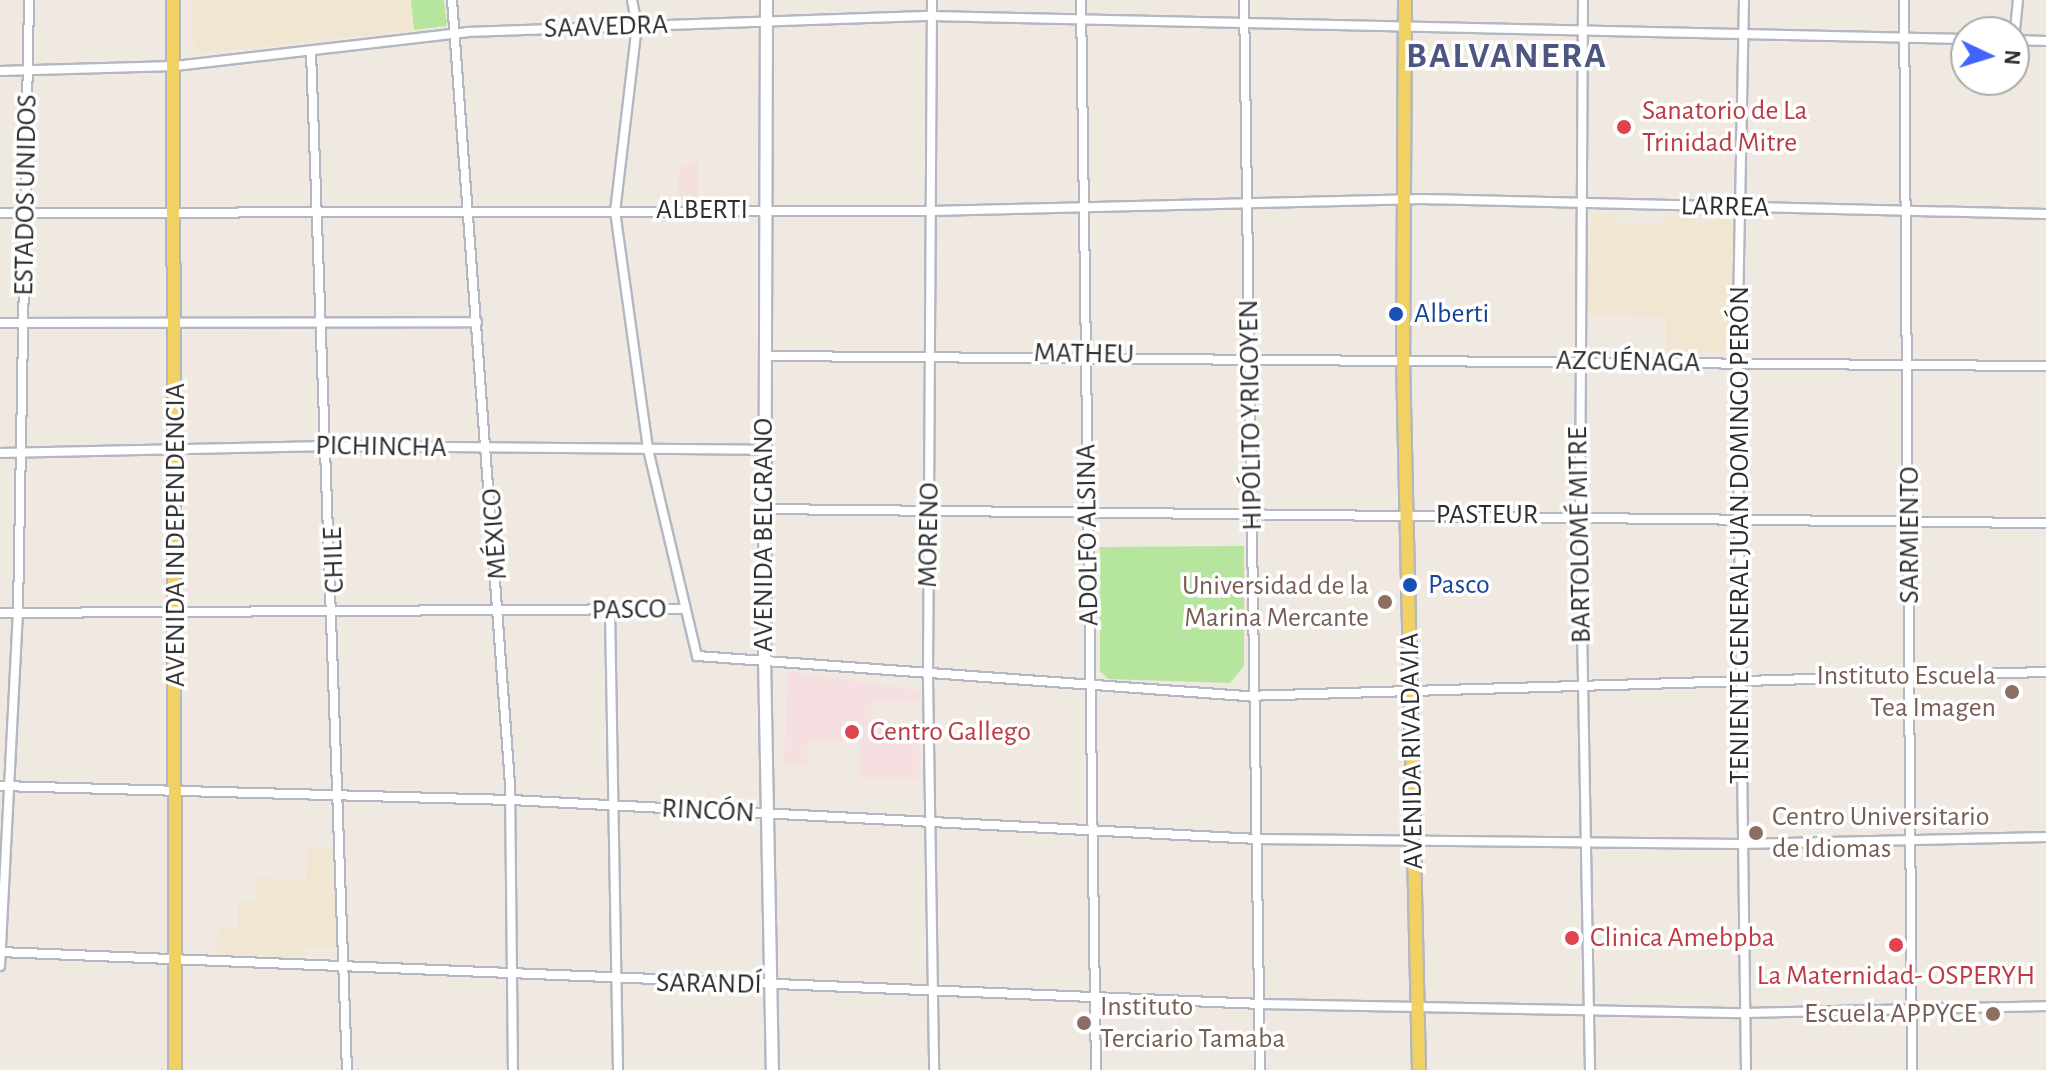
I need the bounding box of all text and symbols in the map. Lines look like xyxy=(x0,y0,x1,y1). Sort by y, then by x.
street label: SAAVEDRA xyxy=(543,8,669,46)
north arrow xyxy=(1950,16,2030,96)
district label: BALVANERA xyxy=(1406,35,1608,79)
text: N xyxy=(2000,49,2023,66)
street label: ESTADOS UNIDOS xyxy=(7,94,45,296)
place label: Sanatorio de La Trinidad Mitre xyxy=(1642,94,1808,160)
marker: Sanatorio de La Trinidad Mitre xyxy=(1613,116,1635,138)
street label: LARREA xyxy=(1680,189,1770,225)
street label: ALBERTI xyxy=(656,193,748,227)
street label: TENIENTE GENERAL JUAN DOMINGO PERÓN xyxy=(1723,286,1757,784)
place label: Alberti xyxy=(1414,297,1489,331)
street label: HIPÓLITO YRIGOYEN xyxy=(1232,299,1270,531)
marker: Alberti xyxy=(1385,303,1407,325)
street label: MATHEU xyxy=(1033,336,1135,372)
street label: AZCUÉNAGA xyxy=(1555,344,1701,380)
street label: AVENIDA INDEPENDENCIA xyxy=(159,383,193,687)
street label: AVENIDA BELGRANO xyxy=(747,418,781,652)
street label: BARTOLOMÉ MITRE xyxy=(1561,426,1599,644)
street label: PICHINCHA xyxy=(315,429,447,465)
street label: ADOLFO ALSINA xyxy=(1070,444,1106,626)
street label: SARMIENTO xyxy=(1893,466,1927,604)
street label: MORENO xyxy=(911,482,947,588)
street label: MÉXICO xyxy=(475,487,515,581)
street label: PASTEUR xyxy=(1436,498,1538,532)
street label: CHILE xyxy=(316,526,352,594)
place label: Pasco xyxy=(1428,568,1490,602)
place label: Universidad de la Marina Mercante xyxy=(1182,569,1369,635)
marker: Pasco xyxy=(1399,574,1421,596)
street label: PASCO xyxy=(591,593,667,627)
marker: Universidad de la Marina Mercante xyxy=(1376,593,1394,611)
street label: AVENIDA RIVADAVIA xyxy=(1393,632,1431,870)
place label: Instituto Escuela Tea Imagen xyxy=(1816,659,1996,725)
marker: Instituto Escuela Tea Imagen xyxy=(2003,683,2021,701)
place label: Centro Gallego xyxy=(870,715,1031,749)
marker: Centro Gallego xyxy=(841,721,863,743)
street label: RINCÓN xyxy=(661,792,755,830)
place label: Centro Universitario de Idiomas xyxy=(1772,800,1990,866)
marker: Centro Universitario de Idiomas xyxy=(1747,824,1765,842)
place label: Clinica Amebpba xyxy=(1590,921,1775,955)
marker: Clinica Amebpba xyxy=(1561,927,1583,949)
marker: La Maternidad- OSPERYH xyxy=(1885,934,1907,956)
place label: La Maternidad- OSPERYH xyxy=(1757,959,2035,993)
street label: SARANDÍ xyxy=(656,966,762,1002)
place label: Instituto Terciario Tamaba xyxy=(1100,990,1285,1056)
place label: Escuela APPYCE xyxy=(1804,997,1977,1031)
marker: Escuela APPYCE xyxy=(1984,1005,2002,1023)
marker: Instituto Terciario Tamaba xyxy=(1075,1014,1093,1032)

